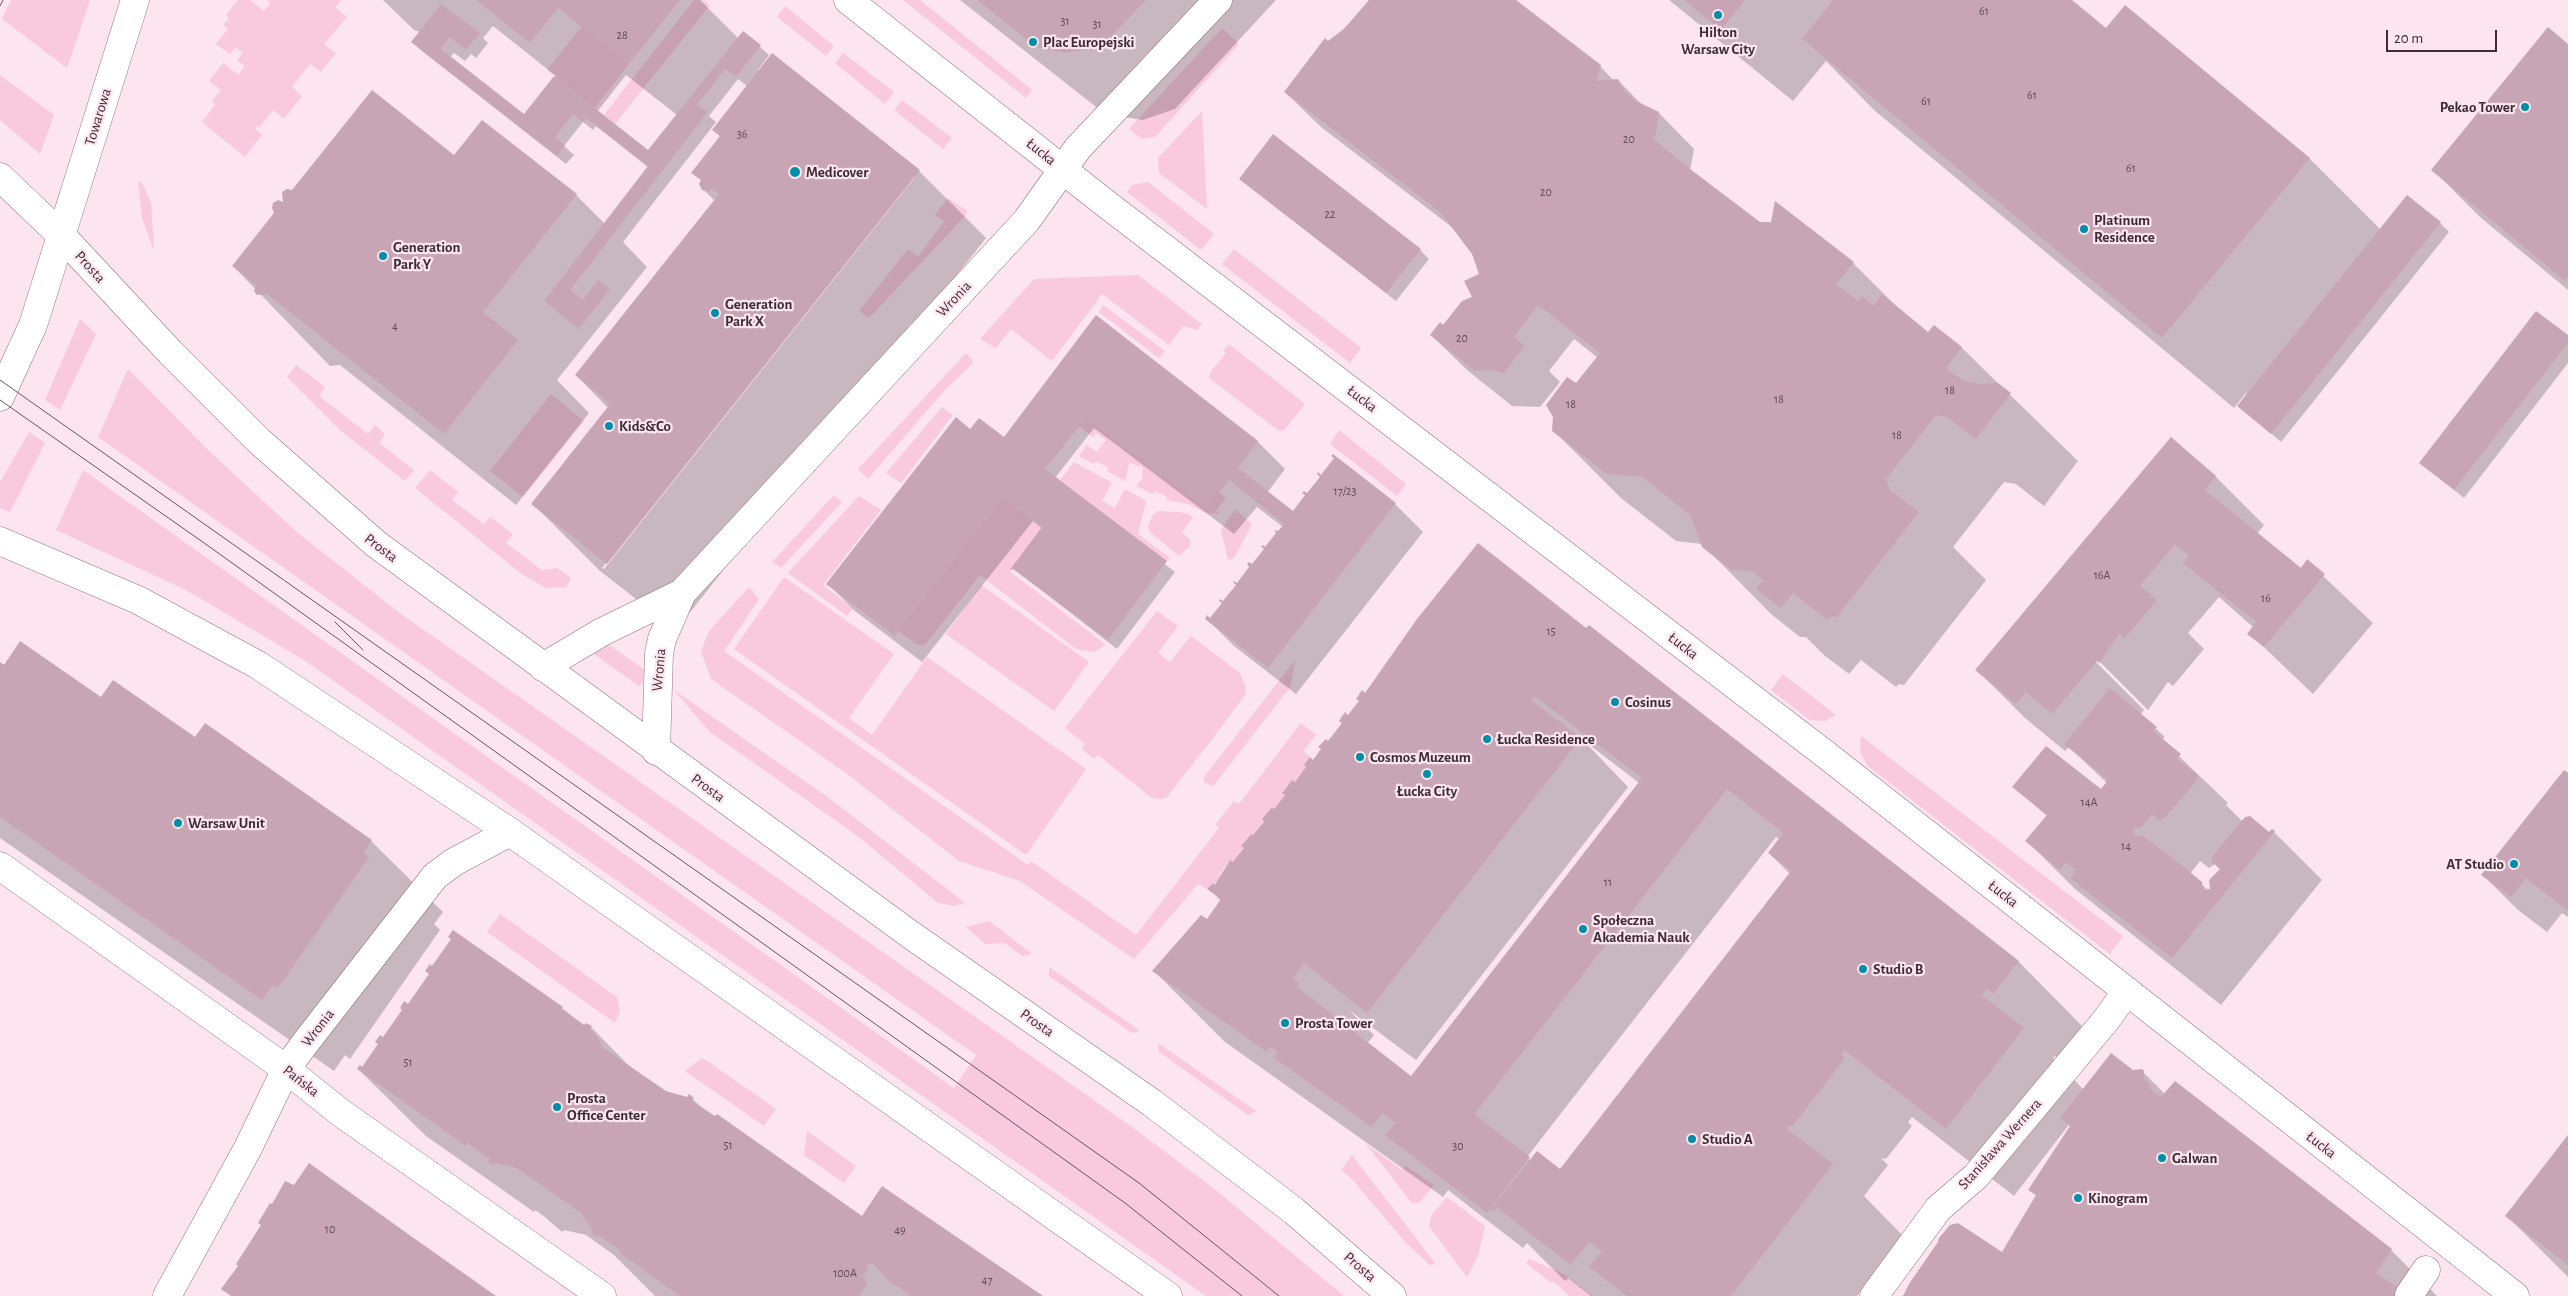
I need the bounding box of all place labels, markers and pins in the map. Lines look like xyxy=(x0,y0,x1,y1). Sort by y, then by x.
marker: Hilton Warsaw City xyxy=(1712,9,1724,21)
place label: Hilton Warsaw City xyxy=(1681,23,1755,58)
place label: Plac Europejski xyxy=(1043,33,1134,51)
marker: Plac Europejski xyxy=(1027,36,1039,48)
place label: Pekao Tower xyxy=(2440,98,2515,116)
marker: Pekao Tower xyxy=(2519,101,2531,113)
place label: Medicover xyxy=(806,163,868,181)
marker: Medicover xyxy=(788,165,802,179)
place label: Platinum Residence xyxy=(2094,211,2155,246)
marker: Platinum Residence xyxy=(2078,223,2090,235)
place label: Generation Park Y xyxy=(393,238,460,273)
marker: Generation Park Y xyxy=(377,250,389,262)
place label: Generation Park X xyxy=(725,295,792,330)
marker: Generation Park X xyxy=(709,307,721,319)
place label: Kids&Co xyxy=(619,417,671,435)
marker: Kids&Co xyxy=(603,420,615,432)
place label: Cosinus xyxy=(1625,693,1671,711)
marker: Cosinus xyxy=(1609,696,1621,708)
place label: Łucka Residence xyxy=(1497,730,1595,748)
marker: Łucka Residence xyxy=(1481,733,1493,745)
place label: Cosmos Muzeum xyxy=(1370,748,1471,766)
marker: Cosmos Muzeum xyxy=(1354,751,1366,763)
marker: Łucka City xyxy=(1421,768,1433,780)
place label: Łucka City xyxy=(1397,782,1457,800)
place label: Warsaw Unit xyxy=(188,814,265,832)
marker: Warsaw Unit xyxy=(172,817,184,829)
place label: AT Studio xyxy=(2446,855,2504,873)
marker: AT Studio xyxy=(2508,858,2520,870)
place label: Społeczna Akademia Nauk xyxy=(1593,911,1690,946)
marker: Społeczna Akademia Nauk xyxy=(1577,923,1589,935)
place label: Studio B xyxy=(1873,960,1924,978)
marker: Studio B xyxy=(1857,963,1869,975)
place label: Prosta Tower xyxy=(1295,1014,1373,1032)
marker: Prosta Tower xyxy=(1279,1017,1291,1029)
place label: Prosta Office Center xyxy=(567,1089,645,1124)
marker: Prosta Office Center xyxy=(551,1101,563,1113)
place label: Studio A xyxy=(1702,1130,1753,1148)
marker: Studio A xyxy=(1686,1133,1698,1145)
place label: Galwan xyxy=(2172,1149,2217,1167)
marker: Galwan xyxy=(2156,1152,2168,1164)
place label: Kinogram xyxy=(2088,1189,2148,1207)
marker: Kinogram xyxy=(2072,1192,2084,1204)

